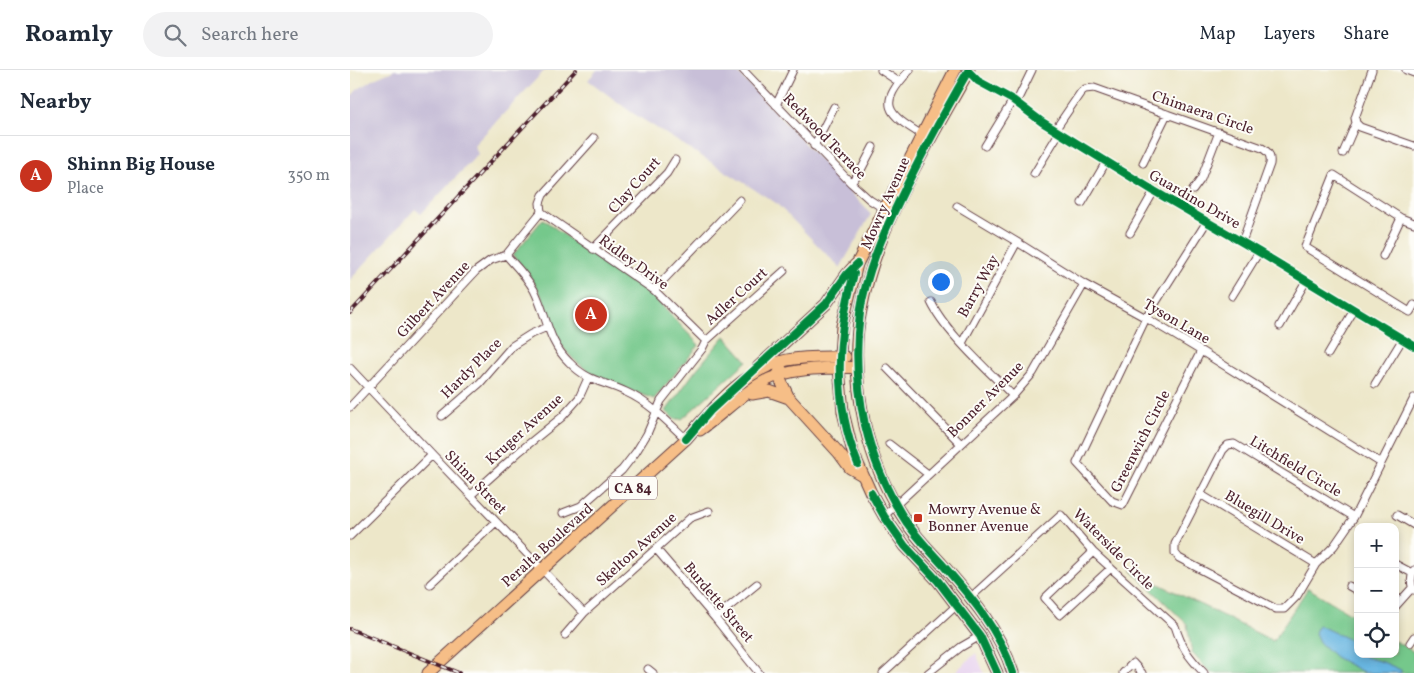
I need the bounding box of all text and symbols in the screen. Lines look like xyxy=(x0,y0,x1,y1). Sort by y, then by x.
search box xyxy=(143,12,493,57)
text: Roamly xyxy=(25,18,113,52)
icon: search xyxy=(161,21,189,49)
text: Search here xyxy=(201,22,298,48)
text: Map xyxy=(1199,22,1235,47)
text: Layers xyxy=(1263,22,1315,47)
text: Share xyxy=(1343,22,1389,47)
street label: Chimaera Circle xyxy=(1149,86,1256,141)
text: Nearby xyxy=(20,88,91,117)
street label: Redwood Terrace xyxy=(777,89,871,185)
text: Shinn Big House xyxy=(67,152,215,178)
street label: Clay Court xyxy=(604,153,666,219)
street label: Mowry Avenue xyxy=(857,154,916,253)
text: A xyxy=(30,165,42,187)
text: 350 m xyxy=(287,165,330,187)
street label: Guardino Drive xyxy=(1145,166,1244,235)
text: Place xyxy=(67,178,104,200)
street label: Ridley Drive xyxy=(594,231,672,296)
street label: Barry Way xyxy=(953,252,1005,322)
street label: Gilbert Avenue xyxy=(393,257,476,343)
street label: Adler Court xyxy=(701,263,773,331)
your location xyxy=(928,269,954,295)
street label: Tyson Lane xyxy=(1139,295,1214,350)
pin: A xyxy=(575,296,607,334)
street label: Hardy Place xyxy=(437,334,507,404)
street label: Bonner Avenue xyxy=(943,357,1029,443)
street label: Greenwich Circle xyxy=(1106,387,1176,497)
street label: Kruger Avenue xyxy=(482,390,568,471)
street label: Litchfield Circle xyxy=(1245,431,1345,503)
street label: Shinn Street xyxy=(439,446,511,520)
road number: CA 84 xyxy=(609,476,657,499)
street label: Bluegill Drive xyxy=(1220,486,1308,551)
street label: Peralta Boulevard xyxy=(498,499,598,593)
place label: Mowry Avenue & Bonner Avenue xyxy=(928,500,1041,538)
street label: Waterside Circle xyxy=(1067,505,1158,596)
street label: Skelton Avenue xyxy=(592,508,682,592)
marker: Mowry Avenue & Bonner Avenue xyxy=(912,512,924,524)
map controls xyxy=(1354,523,1399,658)
button: + xyxy=(1354,523,1399,568)
street label: Burdette Street xyxy=(678,558,758,648)
button: − xyxy=(1354,568,1399,613)
button: locate xyxy=(1354,613,1399,658)

